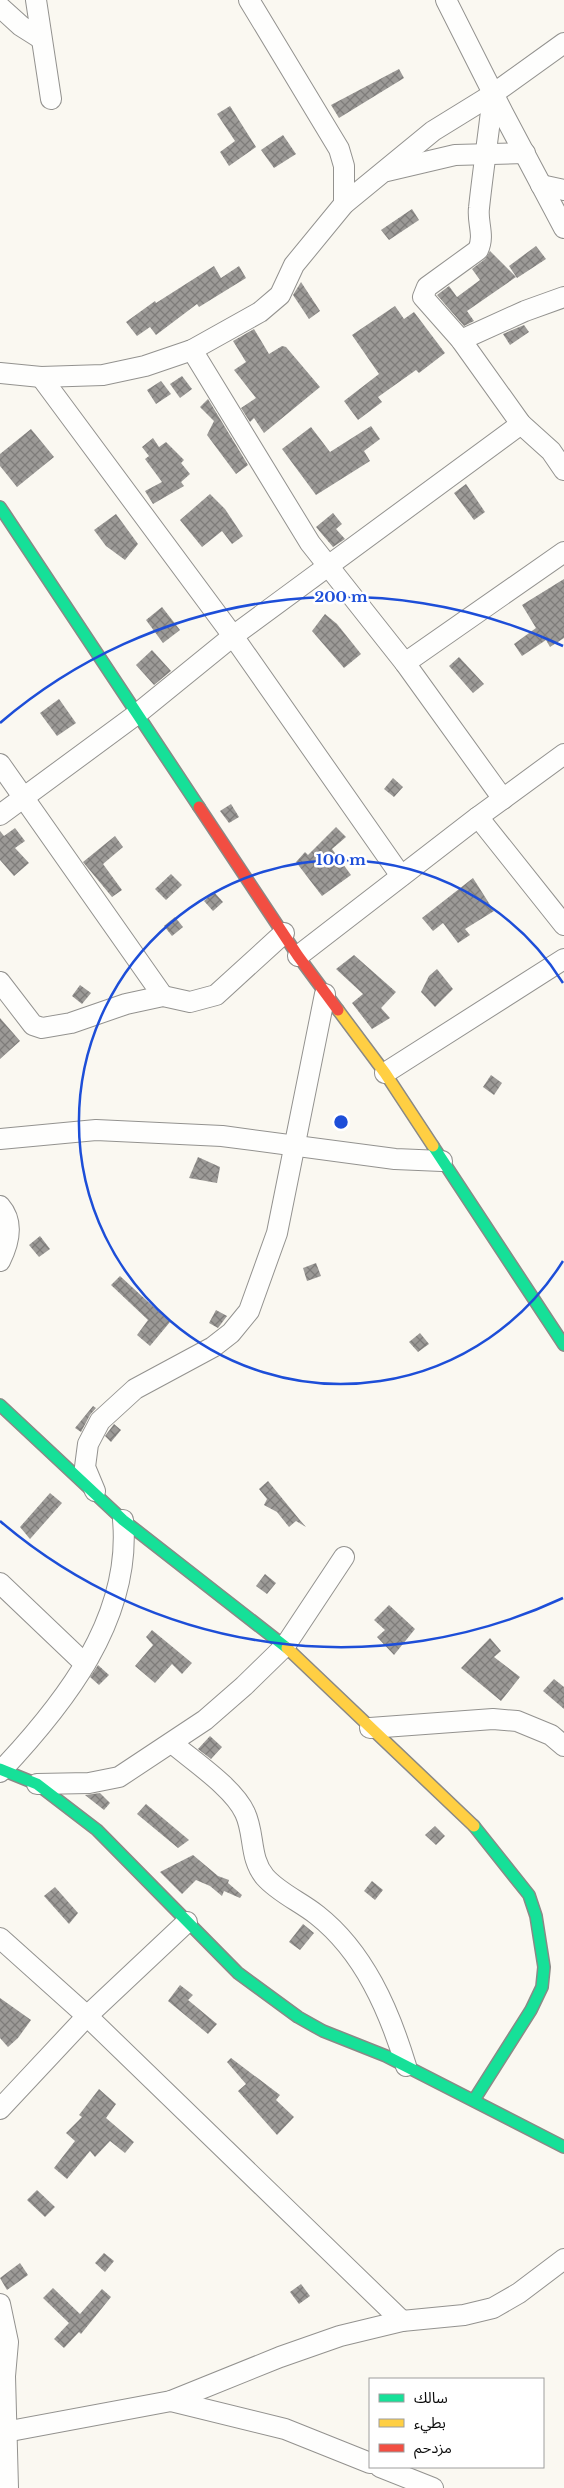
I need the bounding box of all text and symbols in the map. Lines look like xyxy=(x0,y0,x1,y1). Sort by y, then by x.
text: 200 m xyxy=(315,587,368,606)
text: 100 m xyxy=(316,850,366,869)
centre of rings xyxy=(332,1113,350,1131)
legend xyxy=(369,2378,544,2468)
text: سالك xyxy=(414,2388,448,2407)
text: بطيء xyxy=(414,2413,446,2434)
text: مزدحم xyxy=(414,2438,452,2459)

